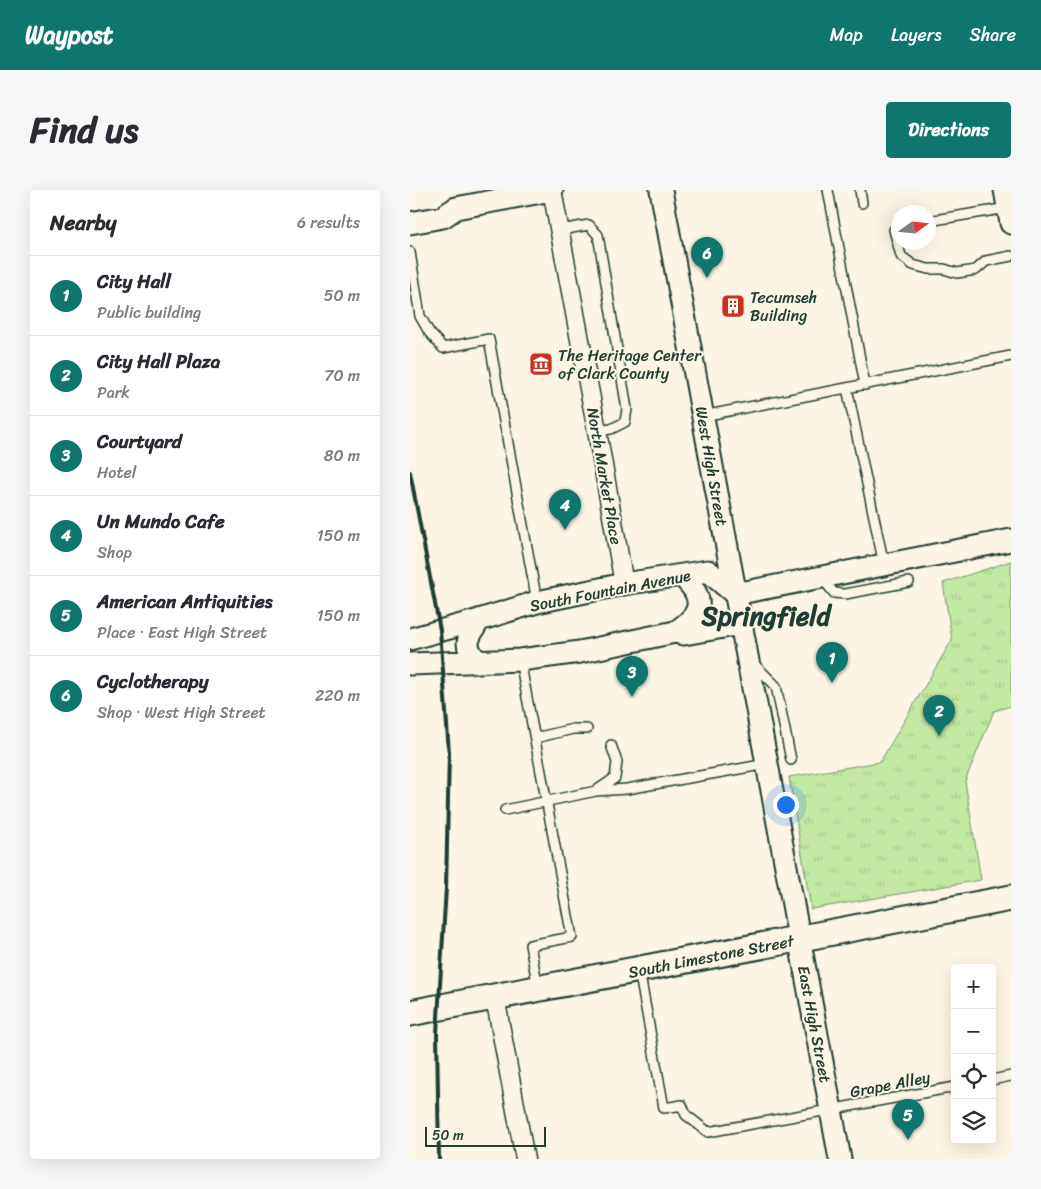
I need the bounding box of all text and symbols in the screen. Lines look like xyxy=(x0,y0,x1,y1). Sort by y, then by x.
text: Waypost xyxy=(25,14,113,56)
text: Map xyxy=(830,19,863,51)
text: Layers xyxy=(891,19,942,51)
text: Share xyxy=(970,19,1016,51)
text: Find us xyxy=(30,99,138,161)
button: Directions xyxy=(886,102,1011,158)
text: Nearby xyxy=(50,204,116,242)
north arrow xyxy=(891,205,936,250)
text: 6 results xyxy=(297,208,360,237)
pin: 6 xyxy=(691,237,723,278)
text: City Hall xyxy=(97,265,171,298)
text: 1 xyxy=(63,281,69,310)
text: 50 m xyxy=(324,281,360,310)
place label: Tecumseh Building xyxy=(750,283,817,330)
building icon: Tecumseh Building xyxy=(720,293,746,319)
text: Public building xyxy=(97,298,201,327)
place label: The Heritage Center of Clark County xyxy=(558,341,702,388)
text: City Hall Plaza xyxy=(97,345,220,378)
museum icon: The Heritage Center of Clark County xyxy=(528,351,554,377)
text: 2 xyxy=(61,361,71,390)
text: 70 m xyxy=(324,361,360,390)
text: Park xyxy=(97,378,130,407)
street label: West High Street xyxy=(687,404,736,528)
street label: North Market Place xyxy=(578,405,631,547)
text: Courtyard xyxy=(97,425,182,458)
text: 3 xyxy=(62,441,70,470)
text: 80 m xyxy=(324,441,360,470)
text: Hotel xyxy=(97,458,136,487)
pin: 4 xyxy=(549,489,581,530)
text: Un Mundo Cafe xyxy=(97,505,225,538)
text: 4 xyxy=(61,521,71,550)
text: 150 m xyxy=(317,521,360,550)
text: Shop xyxy=(97,538,132,567)
street label: South Fountain Avenue xyxy=(527,561,693,620)
text: American Antiquities xyxy=(97,585,272,618)
district label: Springfield xyxy=(701,593,833,639)
text: 5 xyxy=(61,601,71,630)
text: 150 m xyxy=(317,601,360,630)
text: Place · East High Street xyxy=(97,618,267,647)
pin: 1 xyxy=(816,642,848,683)
pin: 3 xyxy=(616,656,648,697)
text: Cyclotherapy xyxy=(97,665,209,698)
text: 6 xyxy=(61,681,71,710)
text: 220 m xyxy=(315,681,360,710)
pin: 2 xyxy=(923,695,955,736)
text: Shop · West High Street xyxy=(97,698,266,727)
your location xyxy=(773,792,799,818)
street label: South Limestone Street xyxy=(626,926,797,987)
street label: East High Street xyxy=(789,963,840,1085)
map controls xyxy=(951,964,996,1144)
button: + xyxy=(951,964,996,1009)
button: − xyxy=(951,1009,996,1054)
button: locate xyxy=(951,1054,996,1099)
street label: Grape Alley xyxy=(848,1062,933,1106)
pin: 5 xyxy=(892,1099,924,1140)
button: layers xyxy=(951,1099,996,1144)
text: 50 m xyxy=(432,1123,464,1148)
scale bar xyxy=(425,1124,546,1147)

